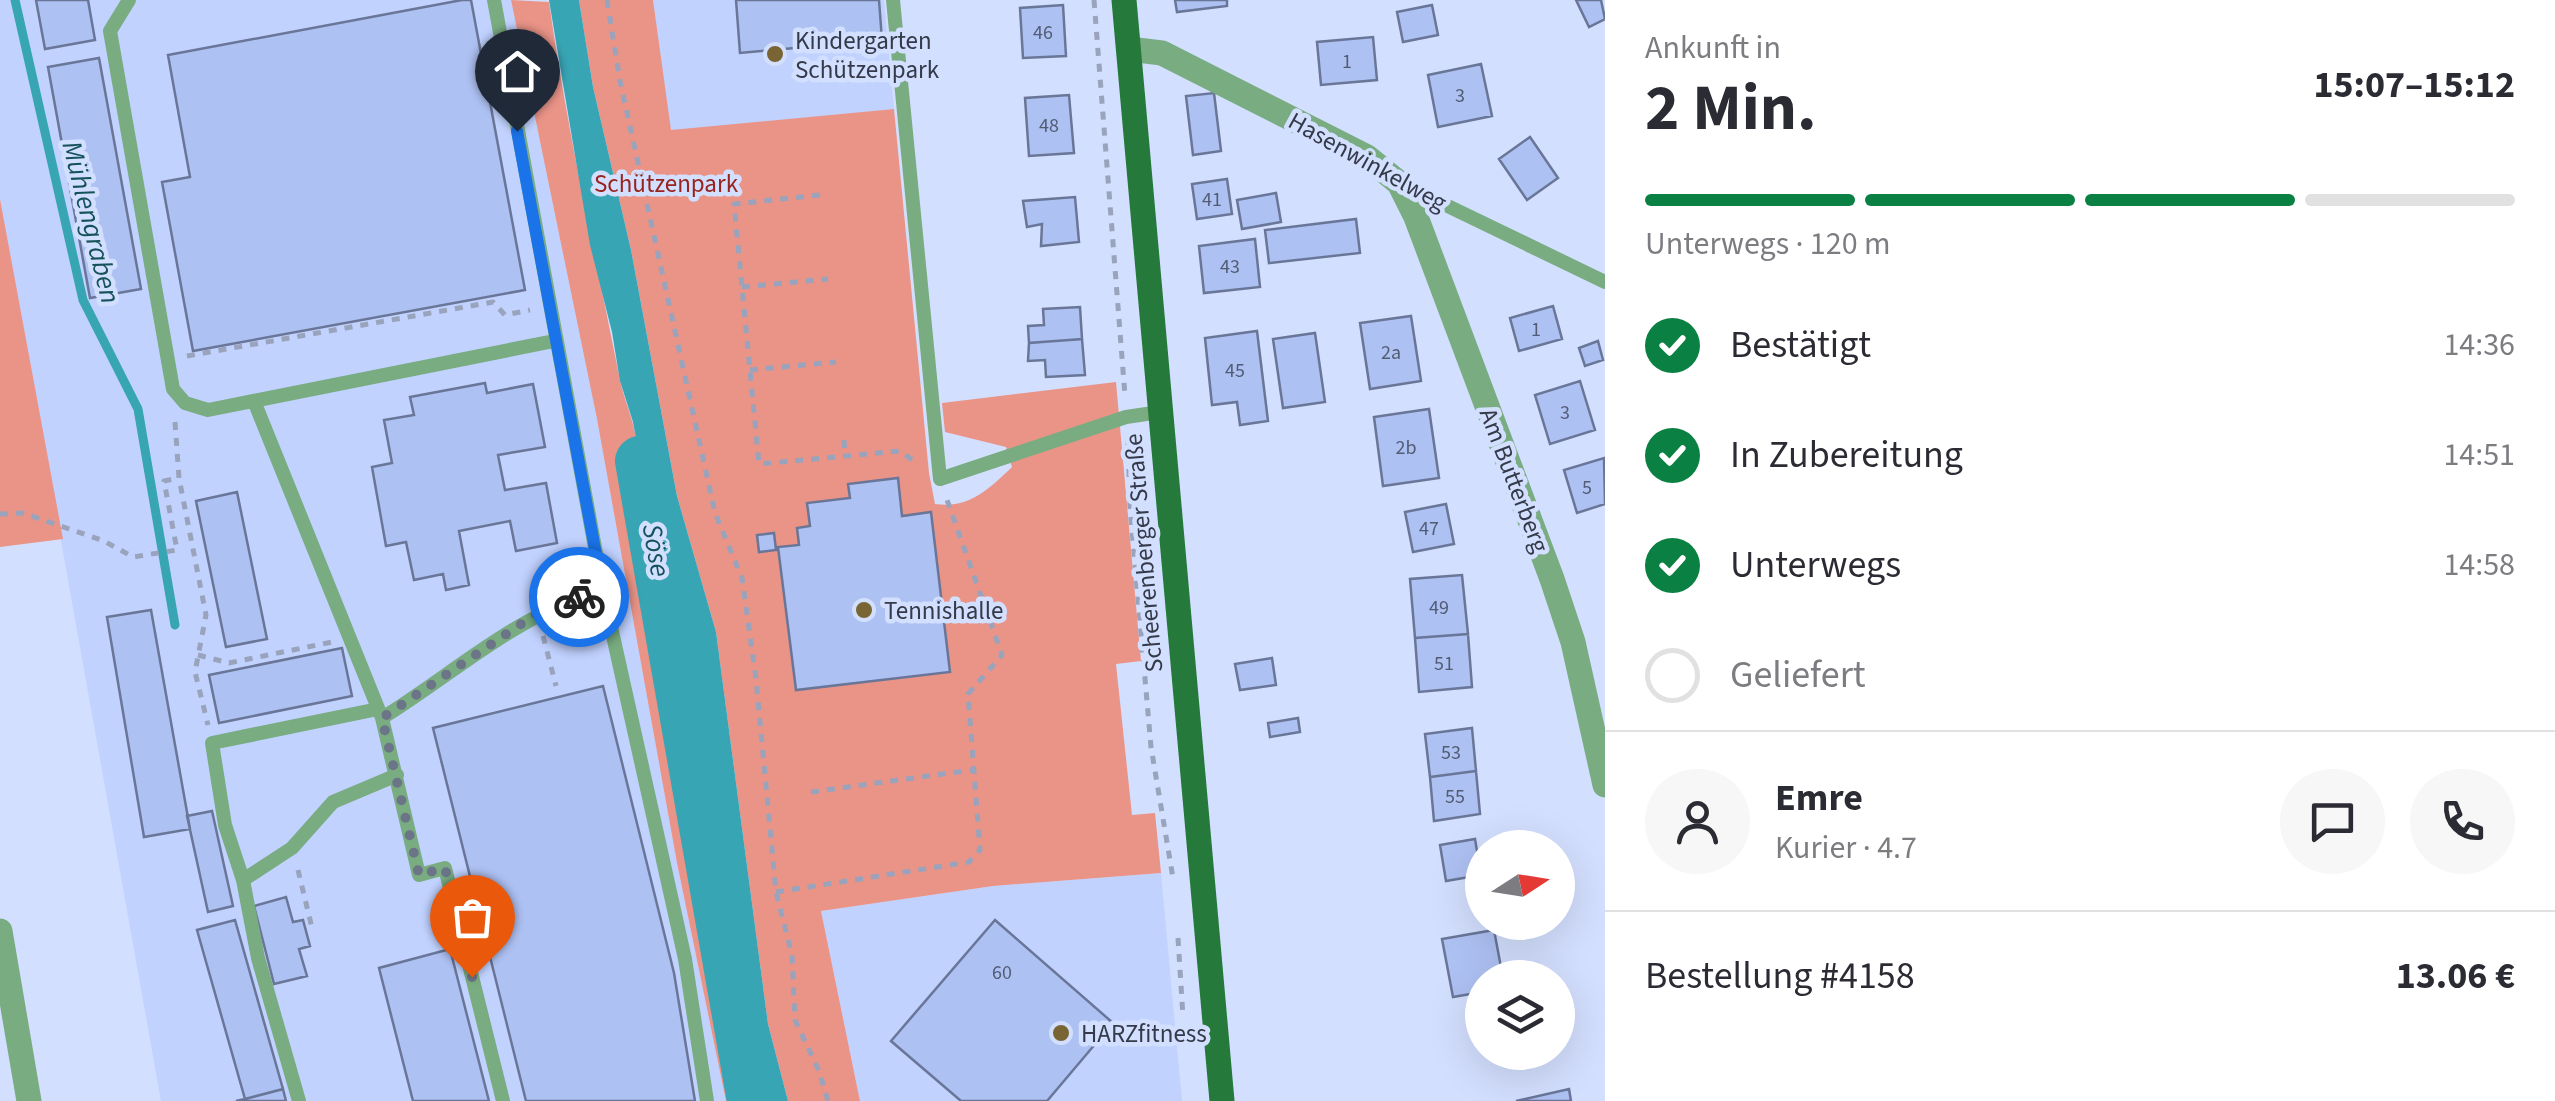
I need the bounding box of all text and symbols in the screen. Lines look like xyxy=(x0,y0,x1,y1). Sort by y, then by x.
house number: 46 xyxy=(1033,19,1053,47)
place label: Kindergarten Schützenpark xyxy=(795,23,940,88)
text: Ankunft in xyxy=(1645,25,1781,71)
pin xyxy=(475,29,560,132)
marker: Kindergarten Schützenpark xyxy=(764,43,786,65)
icon: home xyxy=(490,44,545,99)
house number: 1 xyxy=(1342,48,1352,76)
text: 15:07–15:12 xyxy=(2313,58,2515,112)
text: 2 Min. xyxy=(1645,62,1816,155)
house number: 3 xyxy=(1455,82,1465,110)
street label: Hasenwinkelweg xyxy=(1282,103,1454,221)
house number: 48 xyxy=(1039,112,1059,140)
water label: Mühlengraben xyxy=(51,137,131,308)
park label: Schützenpark xyxy=(594,166,739,202)
house number: 41 xyxy=(1202,186,1222,214)
text: Unterwegs · 120 m xyxy=(1645,221,1891,267)
house number: 43 xyxy=(1220,253,1240,281)
house number: 1 xyxy=(1531,316,1541,344)
icon: check xyxy=(1645,318,1700,373)
text: Bestätigt xyxy=(1730,318,1871,372)
text: 14:36 xyxy=(2443,322,2515,368)
house number: 2a xyxy=(1381,339,1401,367)
house number: 45 xyxy=(1225,357,1245,385)
house number: 3 xyxy=(1560,399,1570,427)
street label: Am Butterberg xyxy=(1470,403,1558,558)
icon: check xyxy=(1645,428,1700,483)
text: In Zubereitung xyxy=(1730,428,1963,482)
street label: Scheerenberger Straße xyxy=(1116,432,1172,674)
text: 14:51 xyxy=(2443,432,2515,478)
house number: 2b xyxy=(1396,434,1417,462)
house number: 5 xyxy=(1582,474,1592,502)
house number: 47 xyxy=(1419,515,1439,543)
water label: Söse xyxy=(632,520,680,580)
icon: check xyxy=(1645,538,1700,593)
text: Unterwegs xyxy=(1730,538,1901,592)
text: 14:58 xyxy=(2443,542,2515,588)
courier xyxy=(529,547,629,647)
icon: bike xyxy=(552,570,607,625)
place label: Tennishalle xyxy=(884,593,1003,629)
house number: 49 xyxy=(1429,594,1449,622)
marker: Tennishalle xyxy=(853,599,875,621)
text: Geliefert xyxy=(1730,648,1866,702)
house number: 51 xyxy=(1434,650,1454,678)
house number: 53 xyxy=(1441,739,1461,767)
button: person xyxy=(1645,769,1750,874)
button: chat xyxy=(2280,769,2385,874)
button: phone xyxy=(2410,769,2515,874)
text: Emre xyxy=(1775,771,1863,825)
house number: 55 xyxy=(1445,783,1465,811)
text: Kurier · 4.7 xyxy=(1775,825,1917,871)
north arrow xyxy=(1465,830,1575,940)
map controls xyxy=(1465,830,1575,1070)
pin xyxy=(430,875,515,978)
icon: bag xyxy=(445,890,500,945)
text: Bestellung #4158 xyxy=(1645,949,1915,1003)
text: 13.06 € xyxy=(2396,949,2515,1003)
house number: 60 xyxy=(992,959,1012,987)
button: layers xyxy=(1465,960,1575,1070)
place label: HARZfitness xyxy=(1081,1016,1207,1052)
marker: HARZfitness xyxy=(1050,1022,1072,1044)

